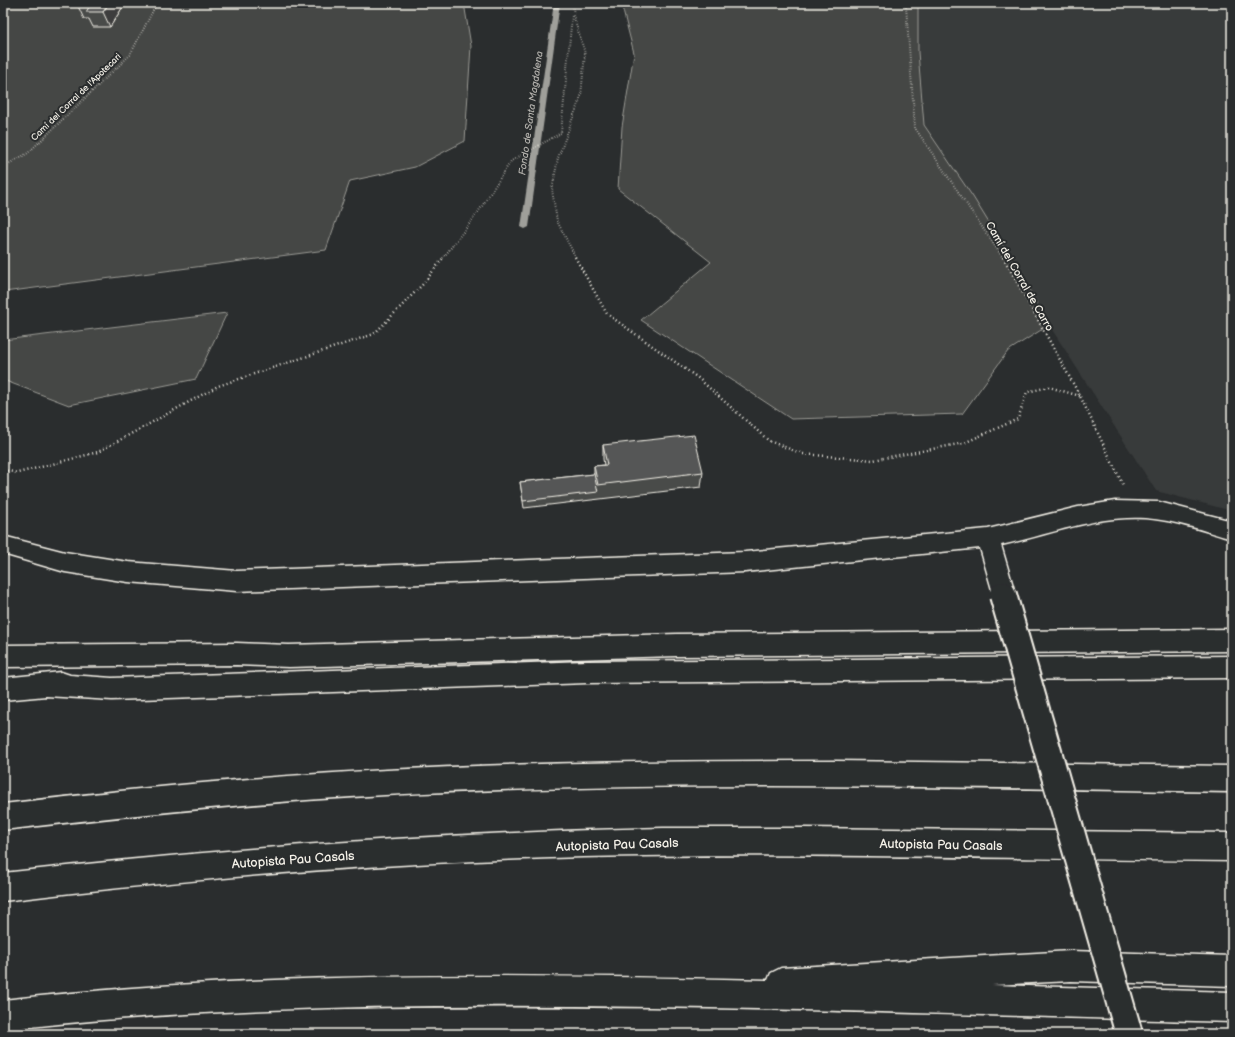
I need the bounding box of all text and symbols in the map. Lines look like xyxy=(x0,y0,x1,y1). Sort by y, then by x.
water label: Fondo de Santa Magdalena xyxy=(516,50,546,176)
street label: Camí del Corral de l'Apotecari xyxy=(29,51,124,143)
street label: Camí del Corral de Carro xyxy=(983,219,1056,333)
street label: Autopista Pau Casals xyxy=(555,835,679,855)
street label: Autopista Pau Casals xyxy=(879,836,1003,854)
street label: Autopista Pau Casals xyxy=(231,848,356,872)

